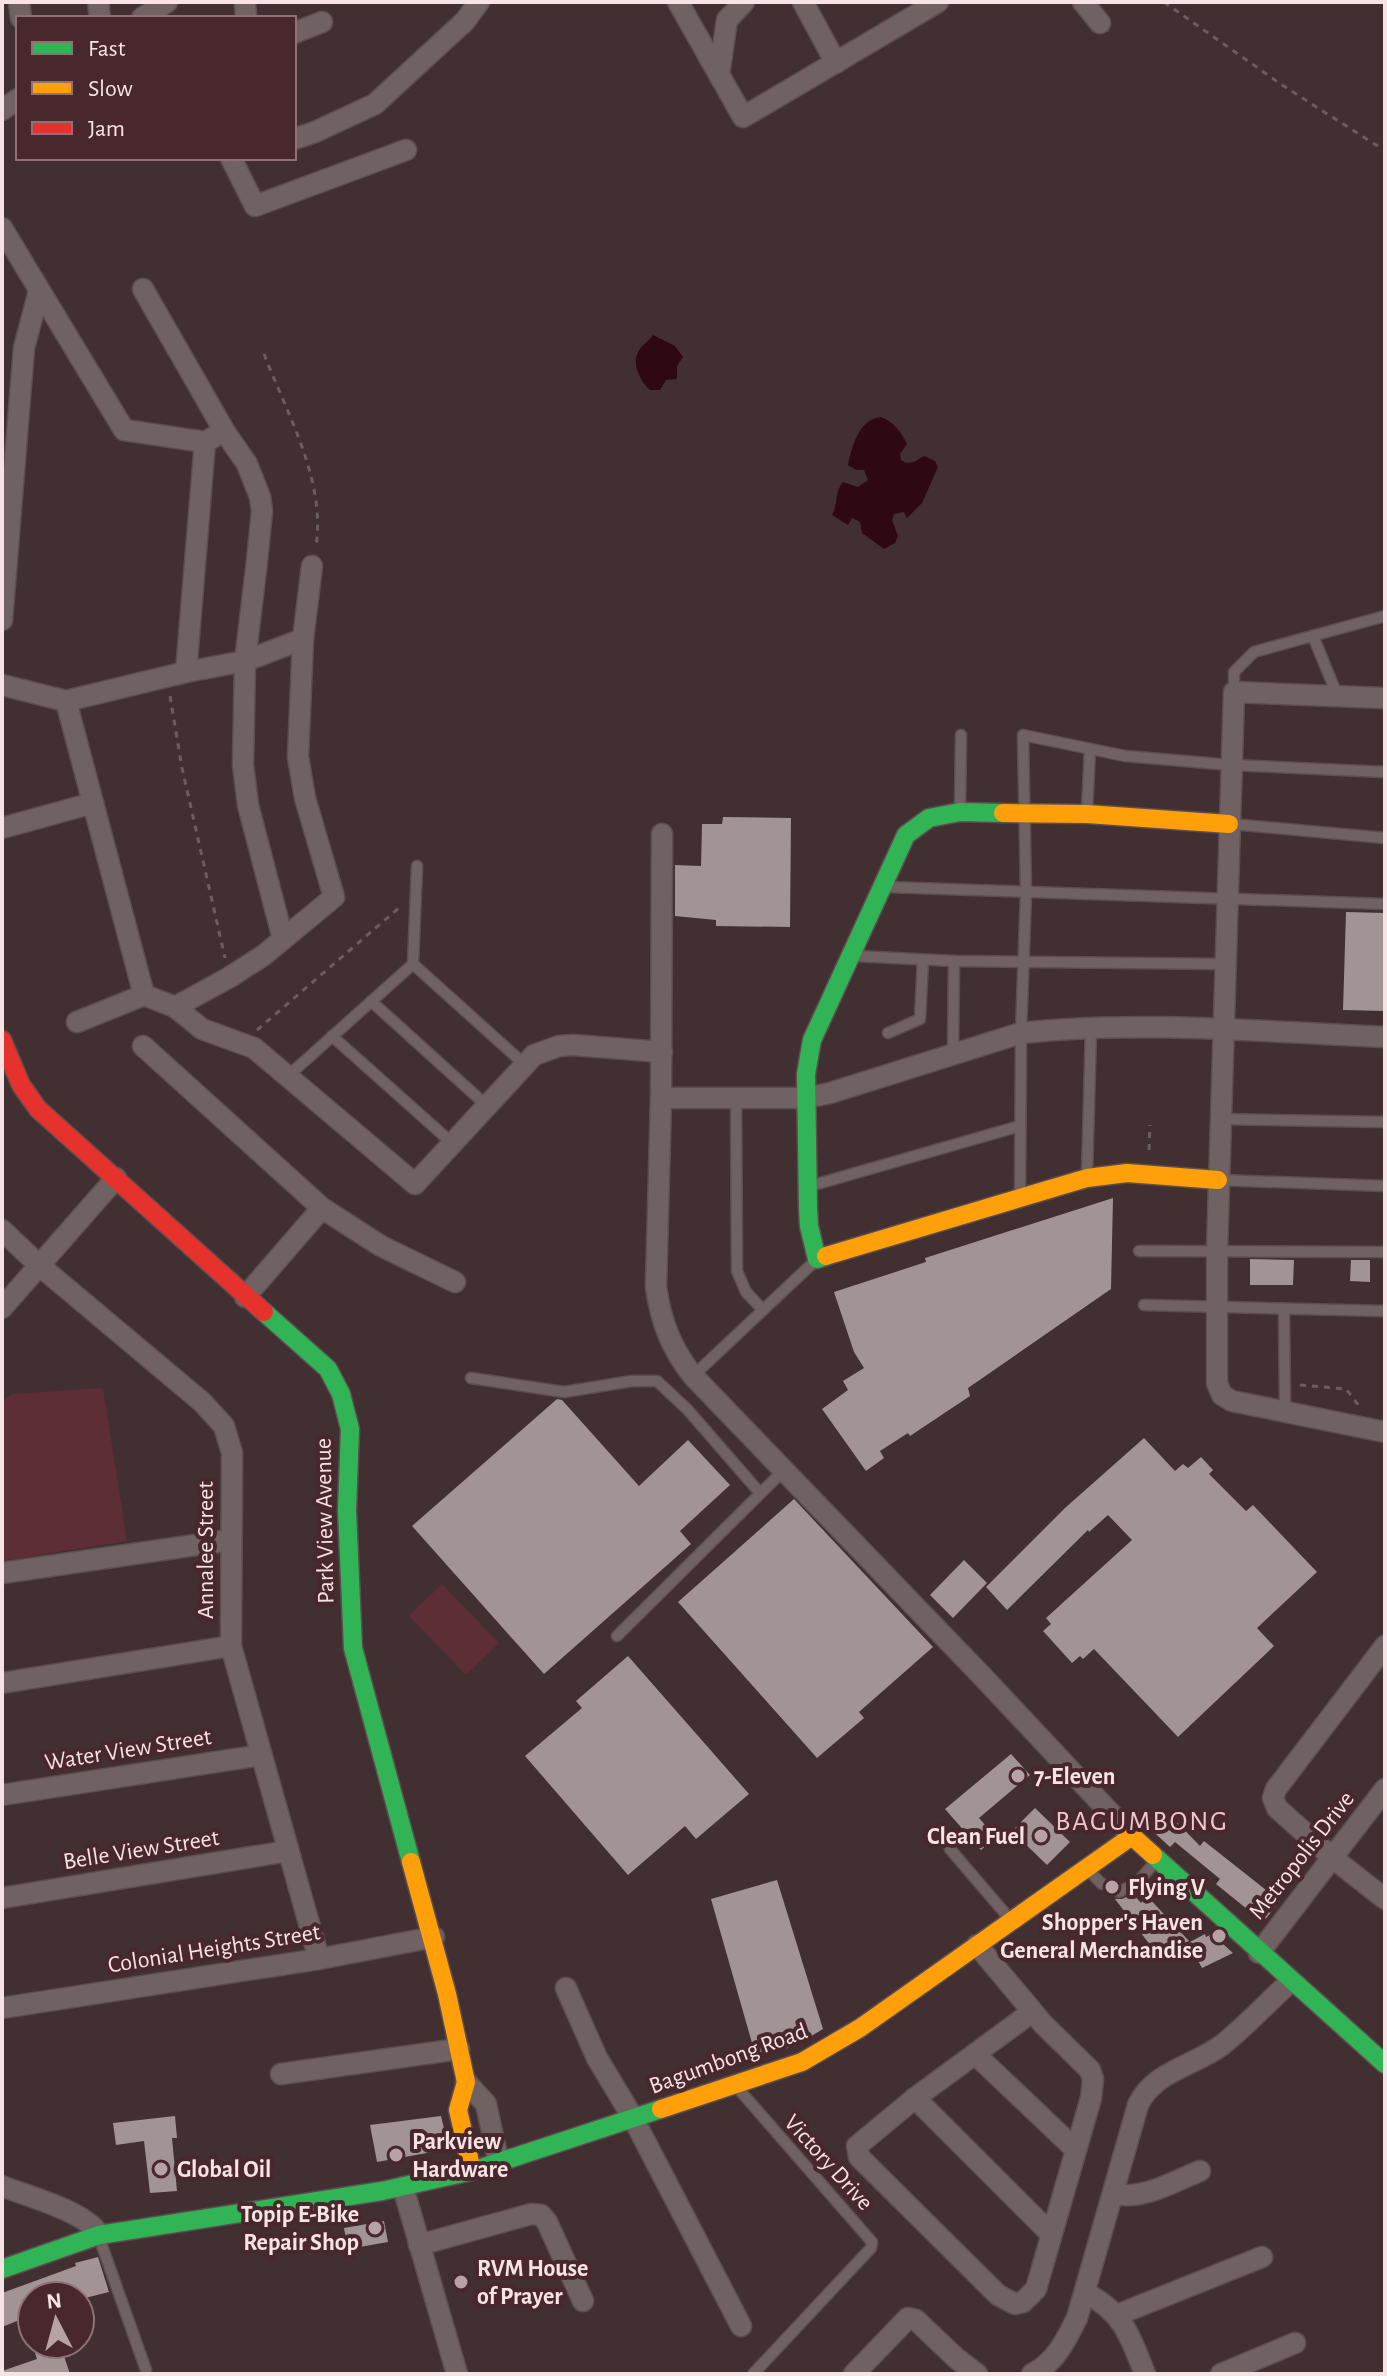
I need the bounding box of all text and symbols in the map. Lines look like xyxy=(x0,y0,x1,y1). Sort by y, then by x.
legend xyxy=(16,16,296,160)
text: Fast xyxy=(88,37,126,61)
text: Slow xyxy=(88,77,133,101)
text: Jam xyxy=(88,117,125,141)
street label: Park View Avenue xyxy=(312,1438,338,1604)
street label: Annalee Street xyxy=(194,1481,218,1619)
street label: Water View Street xyxy=(43,1725,214,1775)
place label: 7-Eleven xyxy=(1034,1765,1115,1789)
marker: 7-Eleven xyxy=(1009,1767,1027,1785)
street label: Metropolis Drive xyxy=(1245,1787,1359,1924)
district label: BAGUMBONG xyxy=(1055,1808,1229,1836)
place label: Clean Fuel xyxy=(927,1825,1025,1849)
street label: Belle View Street xyxy=(61,1826,221,1874)
marker: Clean Fuel xyxy=(1032,1827,1050,1845)
place label: Flying V xyxy=(1128,1876,1206,1900)
marker: Flying V xyxy=(1103,1878,1121,1896)
place label: Shopper's Haven General Merchandise xyxy=(1000,1911,1203,1963)
street label: Colonial Heights Street xyxy=(106,1920,322,1978)
marker: Shopper's Haven General Merchandise xyxy=(1210,1927,1228,1945)
street label: Bagumbong Road xyxy=(646,2019,811,2099)
street label: Victory Drive xyxy=(779,2110,877,2215)
place label: Parkview Hardware xyxy=(412,2130,508,2182)
marker: Parkview Hardware xyxy=(387,2146,405,2164)
place label: Global Oil xyxy=(177,2158,271,2182)
marker: Global Oil xyxy=(152,2160,170,2178)
place label: Topip E-Bike Repair Shop xyxy=(241,2203,359,2255)
marker: Topip E-Bike Repair Shop xyxy=(366,2219,384,2237)
place label: RVM House of Prayer xyxy=(477,2257,588,2309)
marker: RVM House of Prayer xyxy=(452,2273,470,2291)
north arrow xyxy=(16,2280,96,2360)
text: N xyxy=(45,2289,63,2313)

